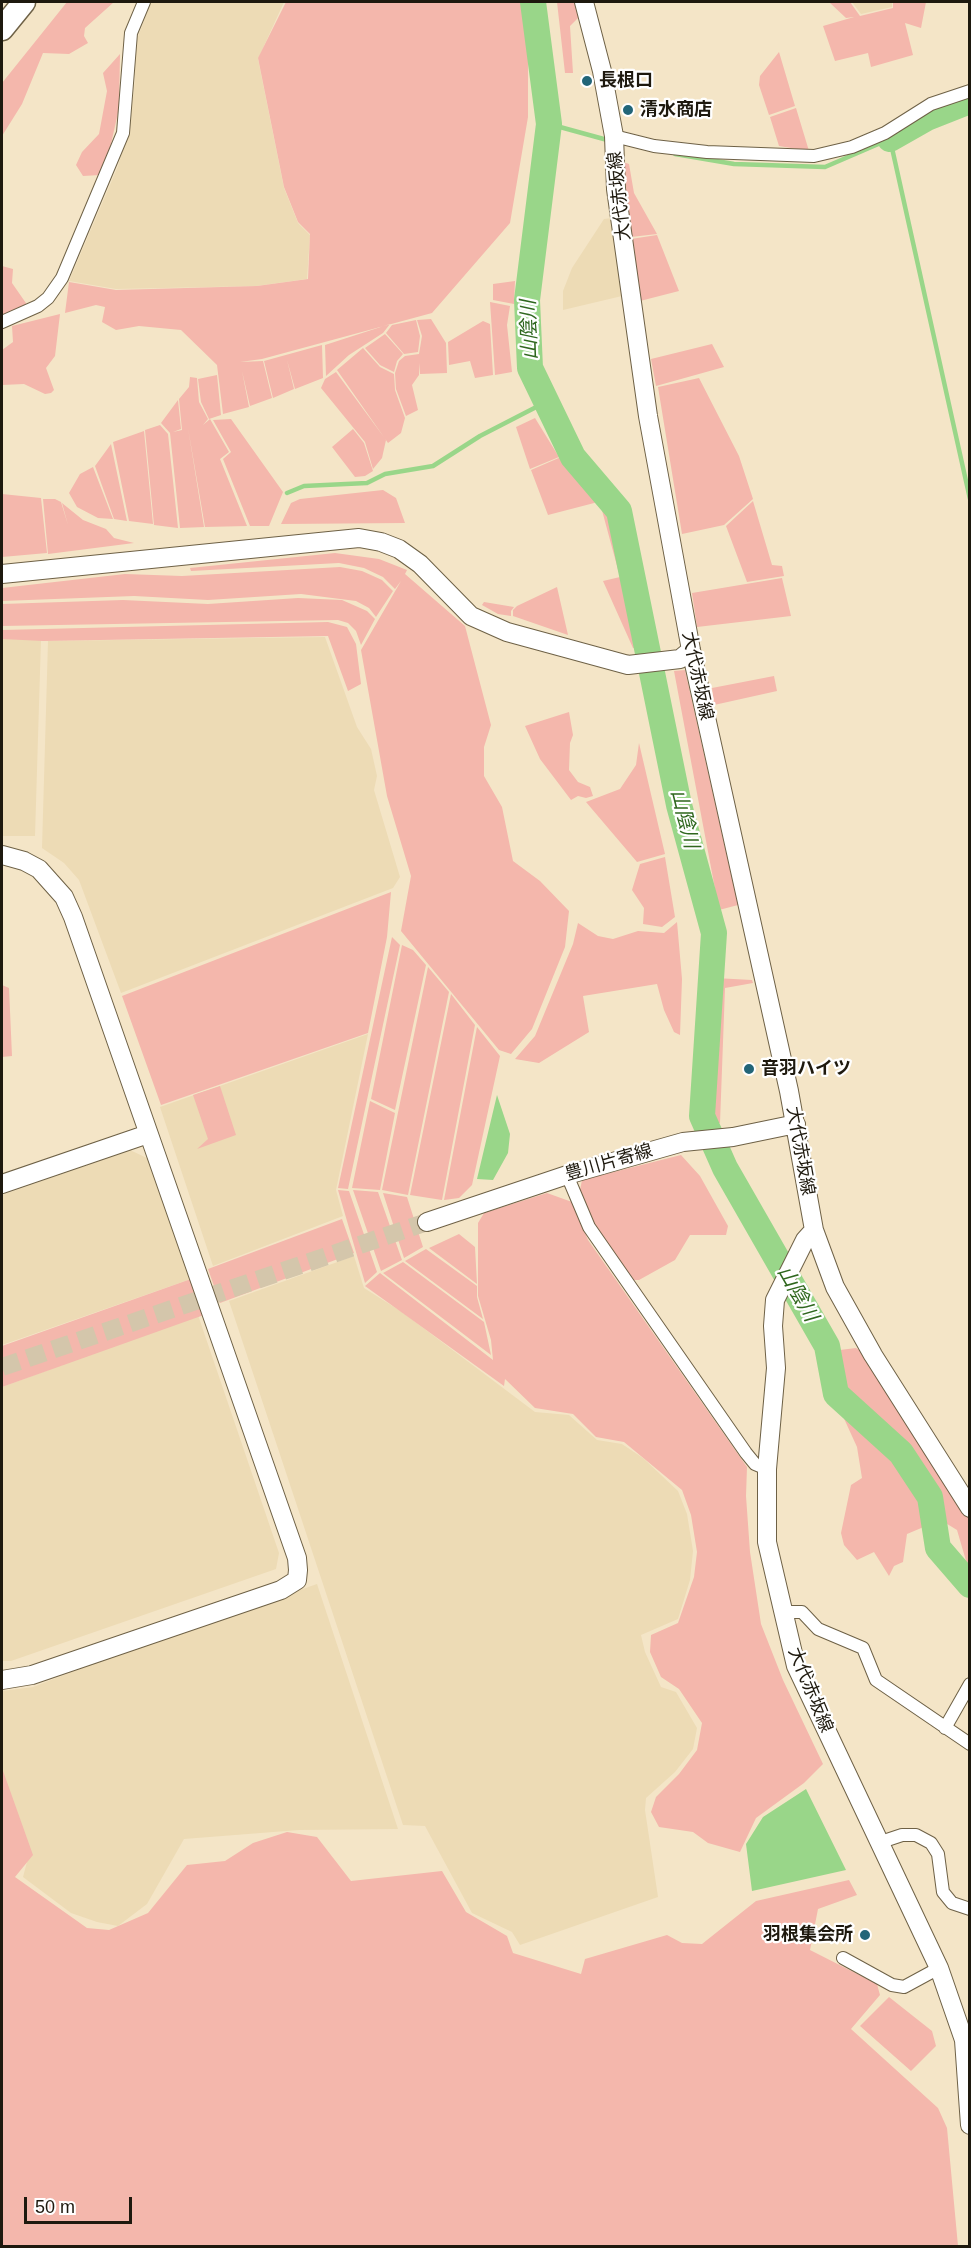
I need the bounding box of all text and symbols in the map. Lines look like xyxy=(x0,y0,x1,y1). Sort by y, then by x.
place label: 長根口 xyxy=(599,70,653,92)
marker: 長根口 xyxy=(580,74,594,88)
place label: 清水商店 xyxy=(640,99,712,121)
marker: 清水商店 xyxy=(621,103,635,117)
street label: 大代赤坂線 xyxy=(605,150,635,242)
water label: 山陰川 xyxy=(517,300,543,360)
street label: 大代赤坂線 xyxy=(677,630,717,722)
water label: 山陰川 xyxy=(665,787,703,851)
place label: 音羽ハイツ xyxy=(761,1058,851,1080)
marker: 音羽ハイツ xyxy=(742,1062,756,1076)
street label: 大代赤坂線 xyxy=(782,1105,818,1197)
street label: 豊川片寄線 xyxy=(563,1140,655,1186)
water label: 山陰川 xyxy=(772,1262,822,1326)
street label: 大代赤坂線 xyxy=(783,1644,837,1736)
place label: 羽根集会所 xyxy=(763,1924,853,1946)
marker: 羽根集会所 xyxy=(858,1928,872,1942)
scale bar xyxy=(27,2185,135,2223)
text: 50 m xyxy=(35,2197,75,2217)

